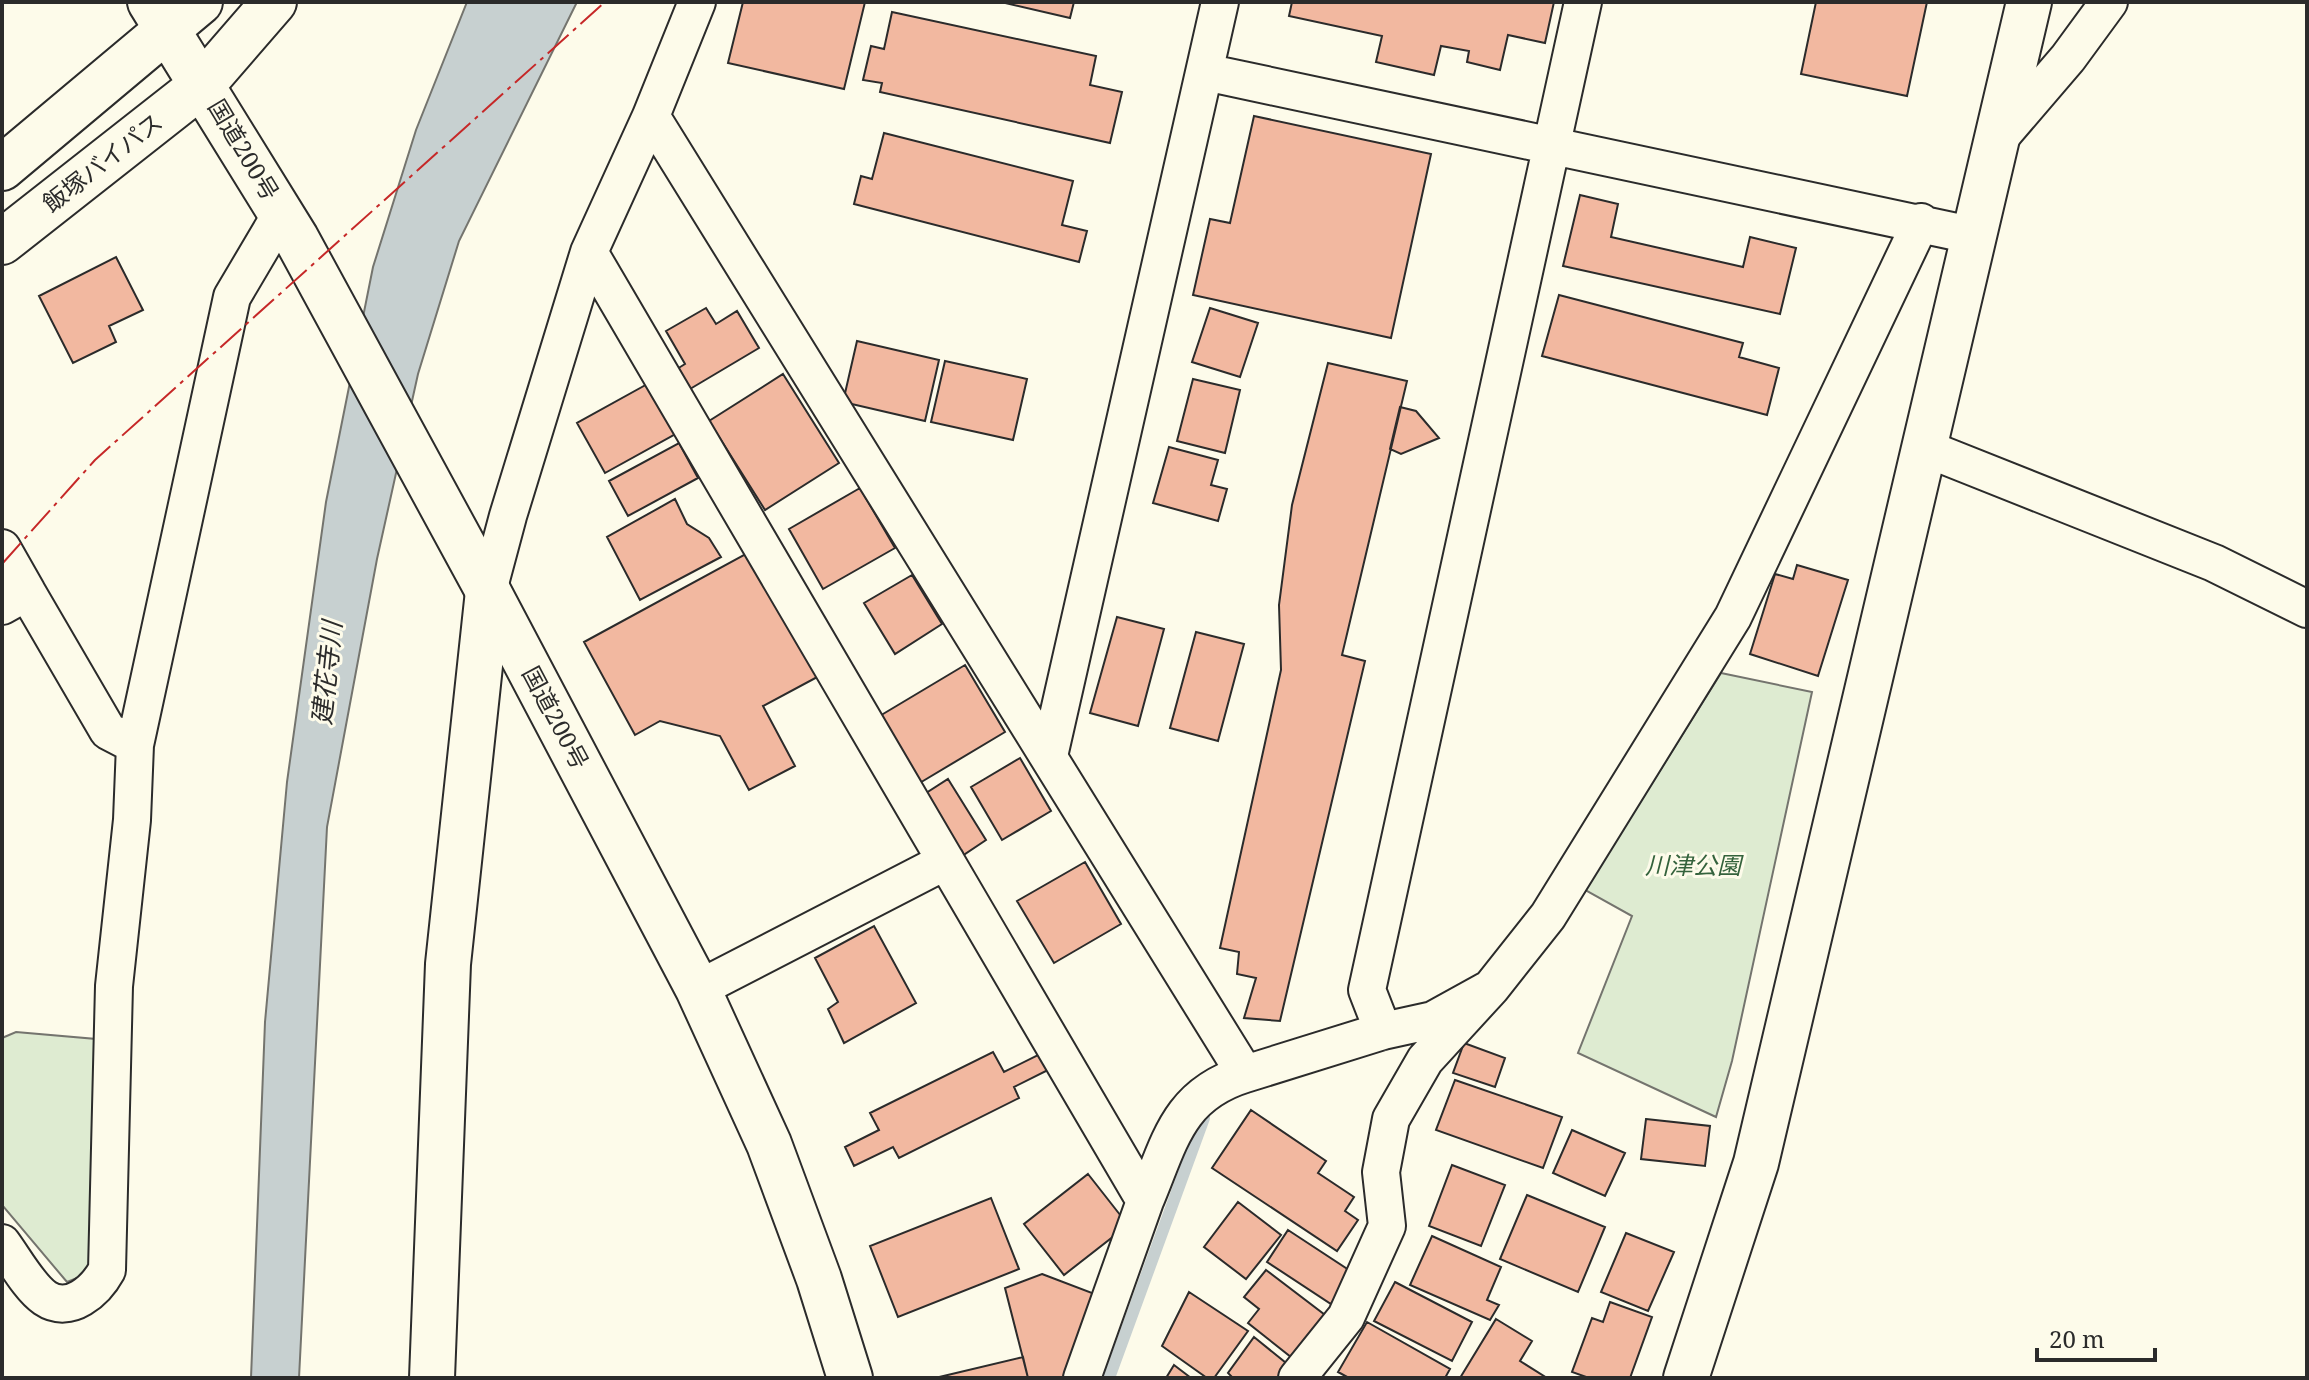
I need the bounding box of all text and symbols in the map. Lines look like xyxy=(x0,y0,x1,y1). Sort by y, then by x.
street label: 国道200号 xyxy=(201,93,287,206)
street label: 飯塚バイパス xyxy=(35,105,169,219)
water label: 建花寺川 xyxy=(303,616,350,726)
street label: 国道200号 xyxy=(515,660,597,775)
park label: 川津公園 xyxy=(1645,848,1744,881)
scale bar xyxy=(2037,1312,2155,1362)
text: 20 m xyxy=(2049,1322,2105,1355)

